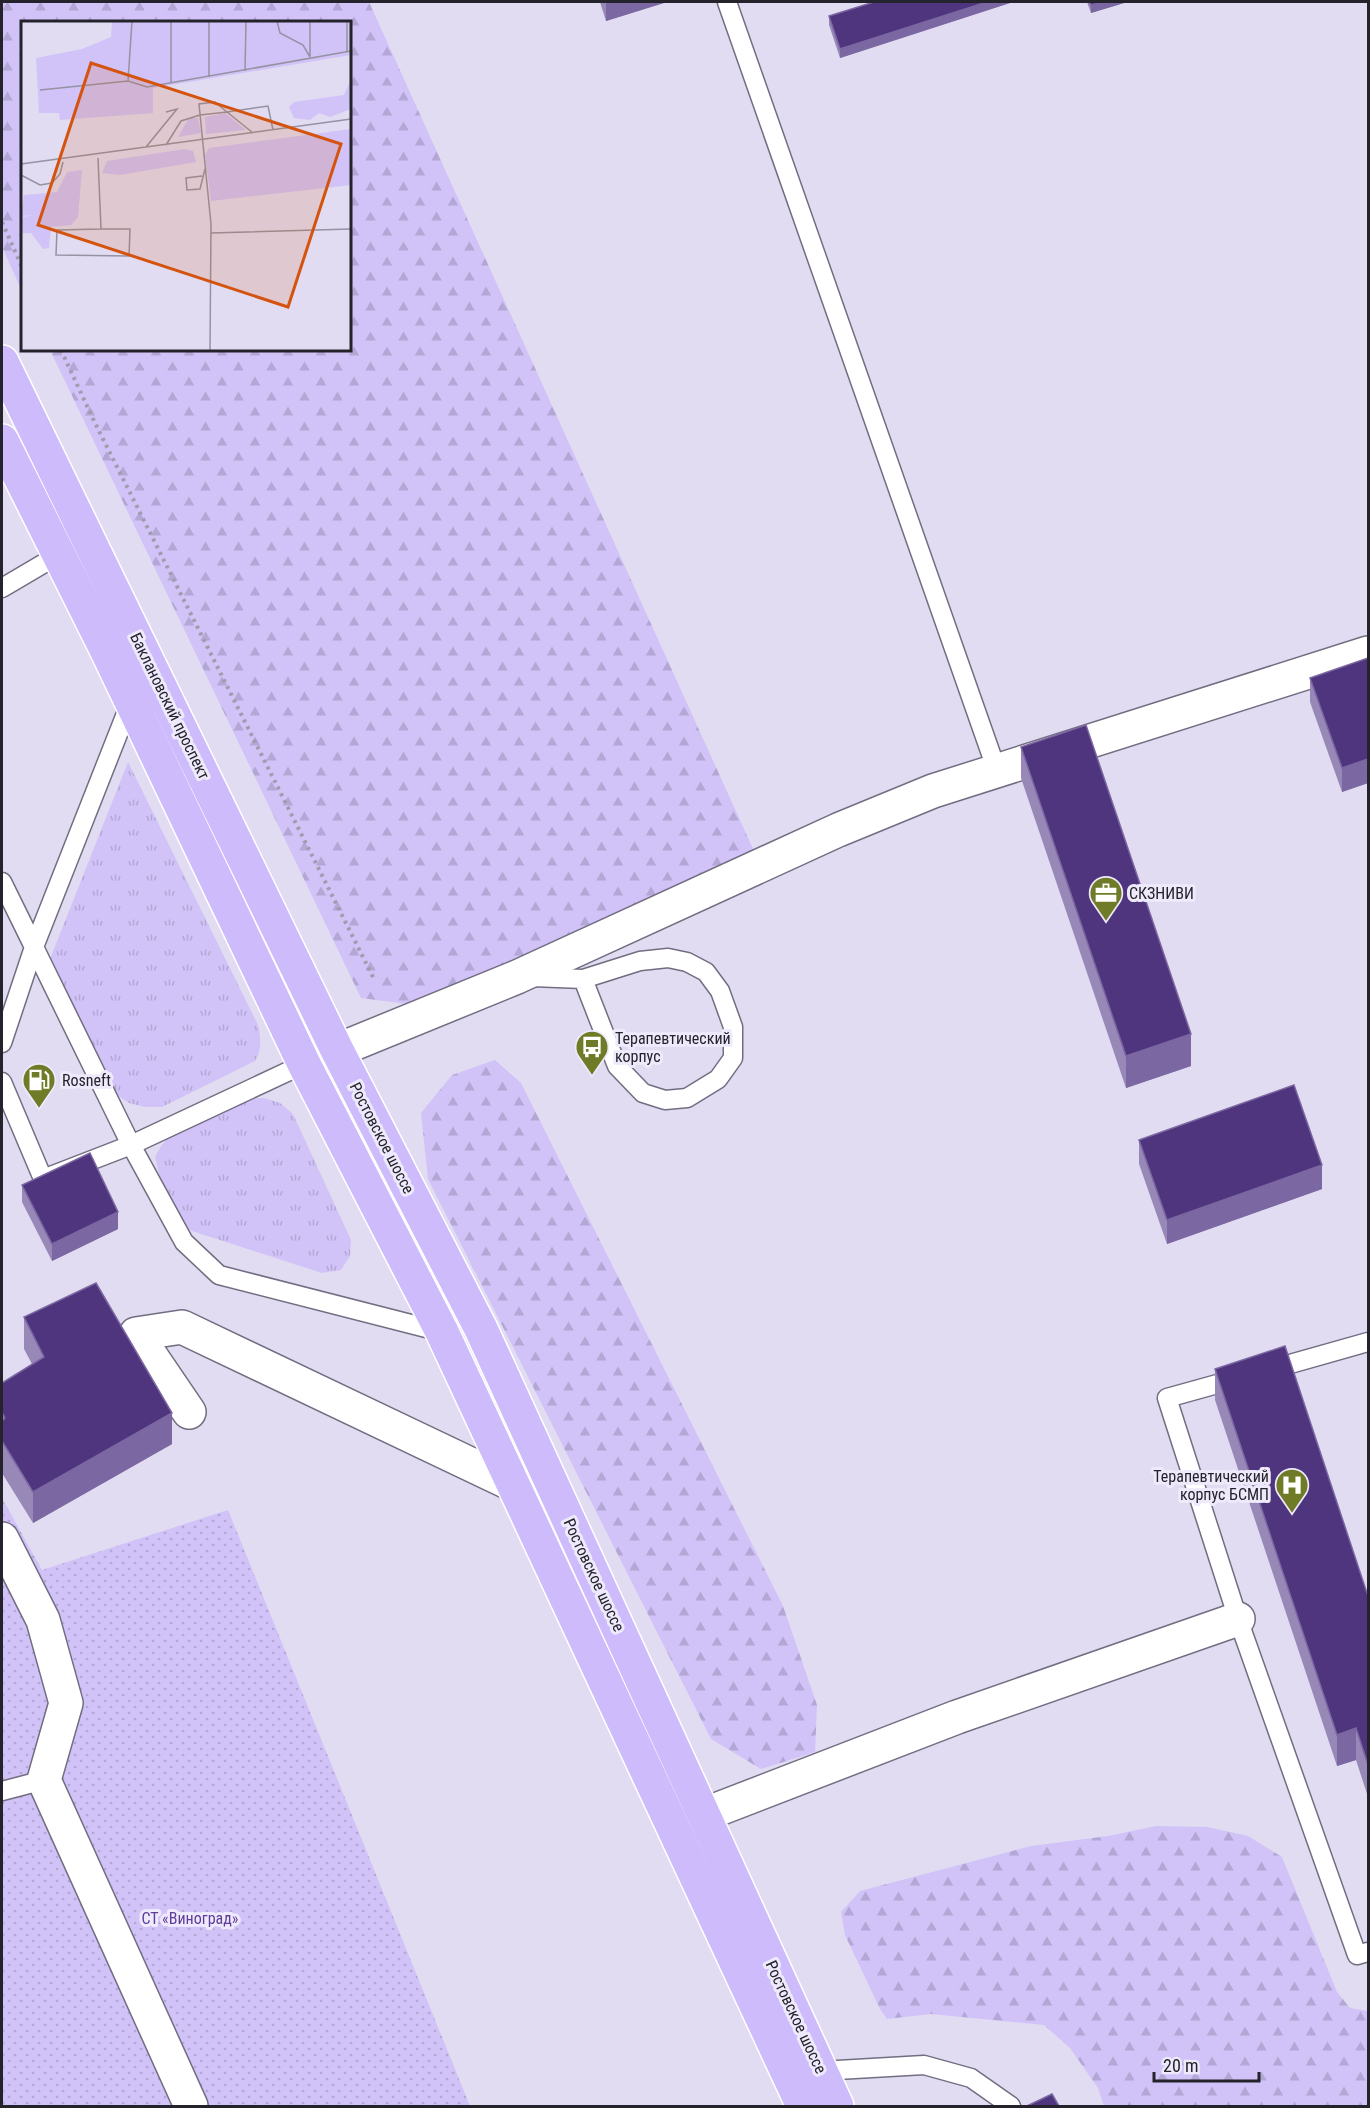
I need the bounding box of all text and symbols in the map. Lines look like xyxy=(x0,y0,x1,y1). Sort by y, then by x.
inset map xyxy=(21,21,351,351)
street label: Баклановский проспект xyxy=(126,630,214,783)
office icon: СКЗНИВИ xyxy=(1088,875,1124,922)
place label: СКЗНИВИ xyxy=(1129,884,1194,903)
bus stop icon: Терапевтический корпус xyxy=(574,1029,610,1076)
place label: Терапевтический корпус xyxy=(615,1029,731,1066)
fuel station icon: Rosneft xyxy=(21,1062,57,1109)
place label: Rosneft xyxy=(62,1071,111,1090)
street label: Ростовское шоссе xyxy=(346,1079,418,1197)
place label: Терапевтический корпус БСМП xyxy=(1153,1467,1269,1504)
hospital icon: Терапевтический корпус БСМП xyxy=(1274,1467,1310,1514)
street label: Ростовское шоссе xyxy=(560,1515,628,1635)
park label: СТ «Виноград» xyxy=(141,1909,239,1928)
street label: Ростовское шоссе xyxy=(762,1957,830,2077)
scale bar xyxy=(1154,2045,1259,2083)
text: 20 m xyxy=(1163,2055,1198,2076)

